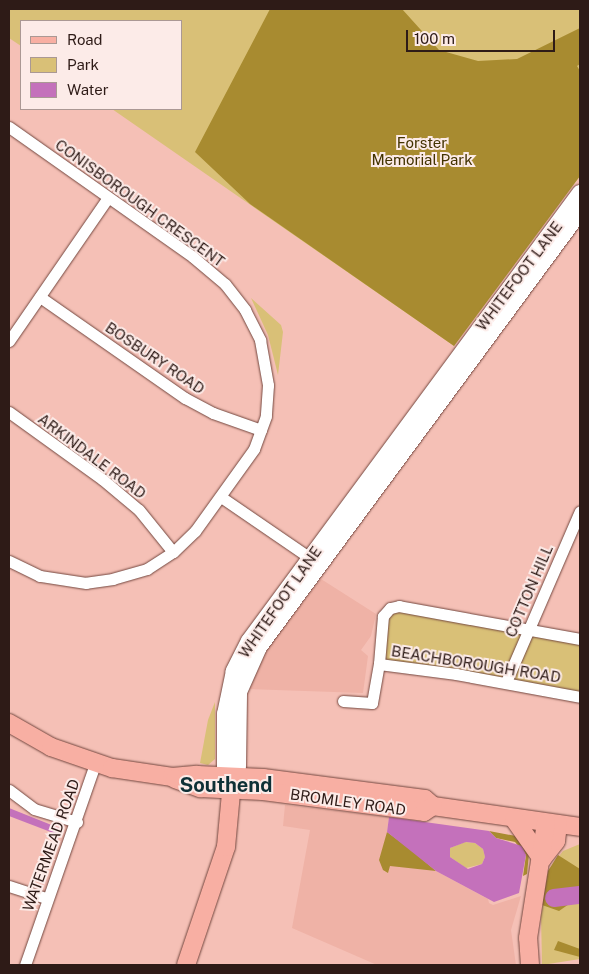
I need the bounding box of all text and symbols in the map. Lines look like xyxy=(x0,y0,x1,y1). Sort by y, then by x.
legend xyxy=(20,20,182,110)
scale bar xyxy=(409,20,558,52)
text: 100 m xyxy=(414,30,455,47)
text: Road xyxy=(67,31,103,48)
text: Park xyxy=(67,56,99,73)
text: Water xyxy=(67,81,109,98)
park label: Forster Memorial Park xyxy=(371,133,473,168)
street label: CONISBOROUGH CRESCENT xyxy=(52,135,228,271)
street label: WHITEFOOT LANE xyxy=(472,218,566,334)
street label: BOSBURY ROAD xyxy=(102,318,208,398)
street label: ARKINDALE ROAD xyxy=(35,410,149,502)
street label: COTTON HILL xyxy=(501,542,557,640)
street label: WHITEFOOT LANE xyxy=(235,543,325,661)
street label: BEACHBOROUGH ROAD xyxy=(390,642,562,686)
district label: Southend xyxy=(180,773,272,797)
street label: WATERMEAD ROAD xyxy=(19,777,83,913)
street label: BROMLEY ROAD xyxy=(289,785,407,819)

